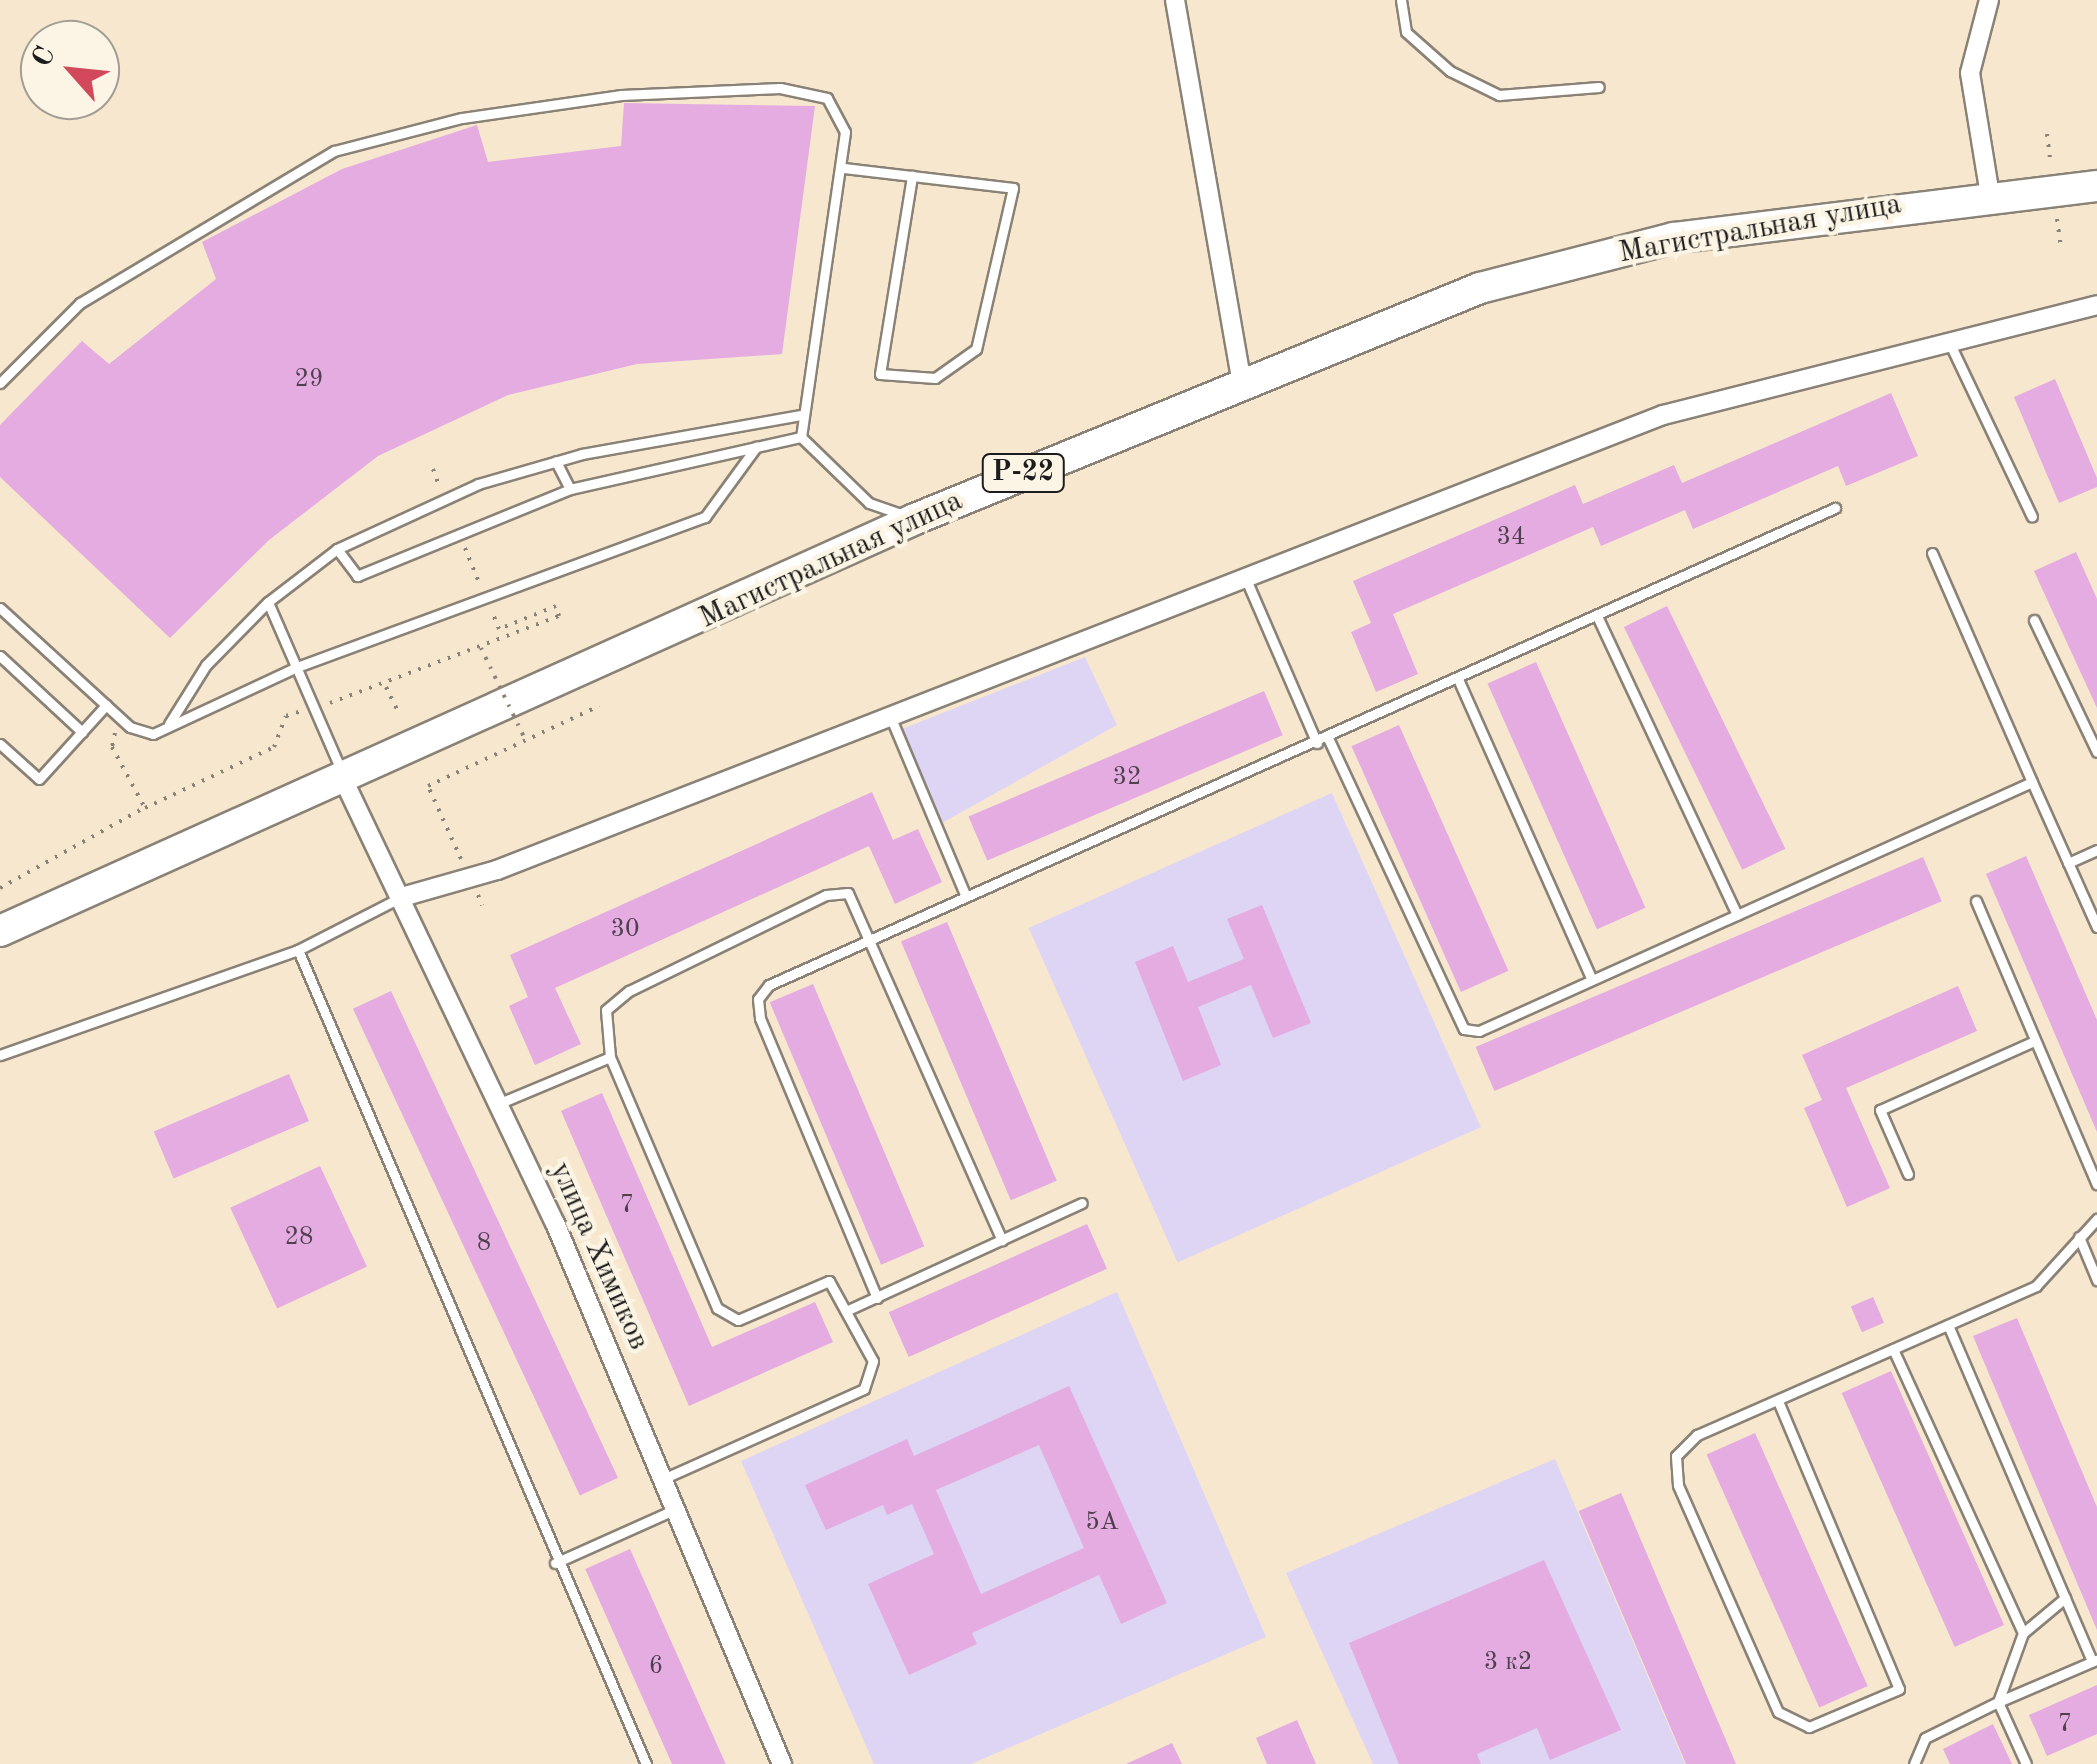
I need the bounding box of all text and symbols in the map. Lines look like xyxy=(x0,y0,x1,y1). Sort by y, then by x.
north arrow xyxy=(20,20,120,120)
text: С xyxy=(28,43,62,72)
street label: Магистральная улица xyxy=(1616,186,1904,272)
house number: 29 xyxy=(295,365,323,395)
road number: Р-22 xyxy=(980,450,1066,496)
street label: Магистральная улица xyxy=(694,483,968,637)
house number: 34 xyxy=(1497,523,1525,553)
house number: 32 xyxy=(1113,763,1141,793)
house number: 30 xyxy=(611,915,639,945)
street label: улица Химиков xyxy=(542,1157,656,1355)
house number: 7 xyxy=(620,1191,634,1221)
house number: 28 xyxy=(285,1223,313,1253)
house number: 8 xyxy=(477,1229,491,1259)
house number: 5А xyxy=(1085,1508,1119,1538)
house number: 3 к2 xyxy=(1484,1648,1532,1678)
house number: 6 xyxy=(649,1652,663,1682)
house number: 7 xyxy=(2058,1710,2072,1740)

